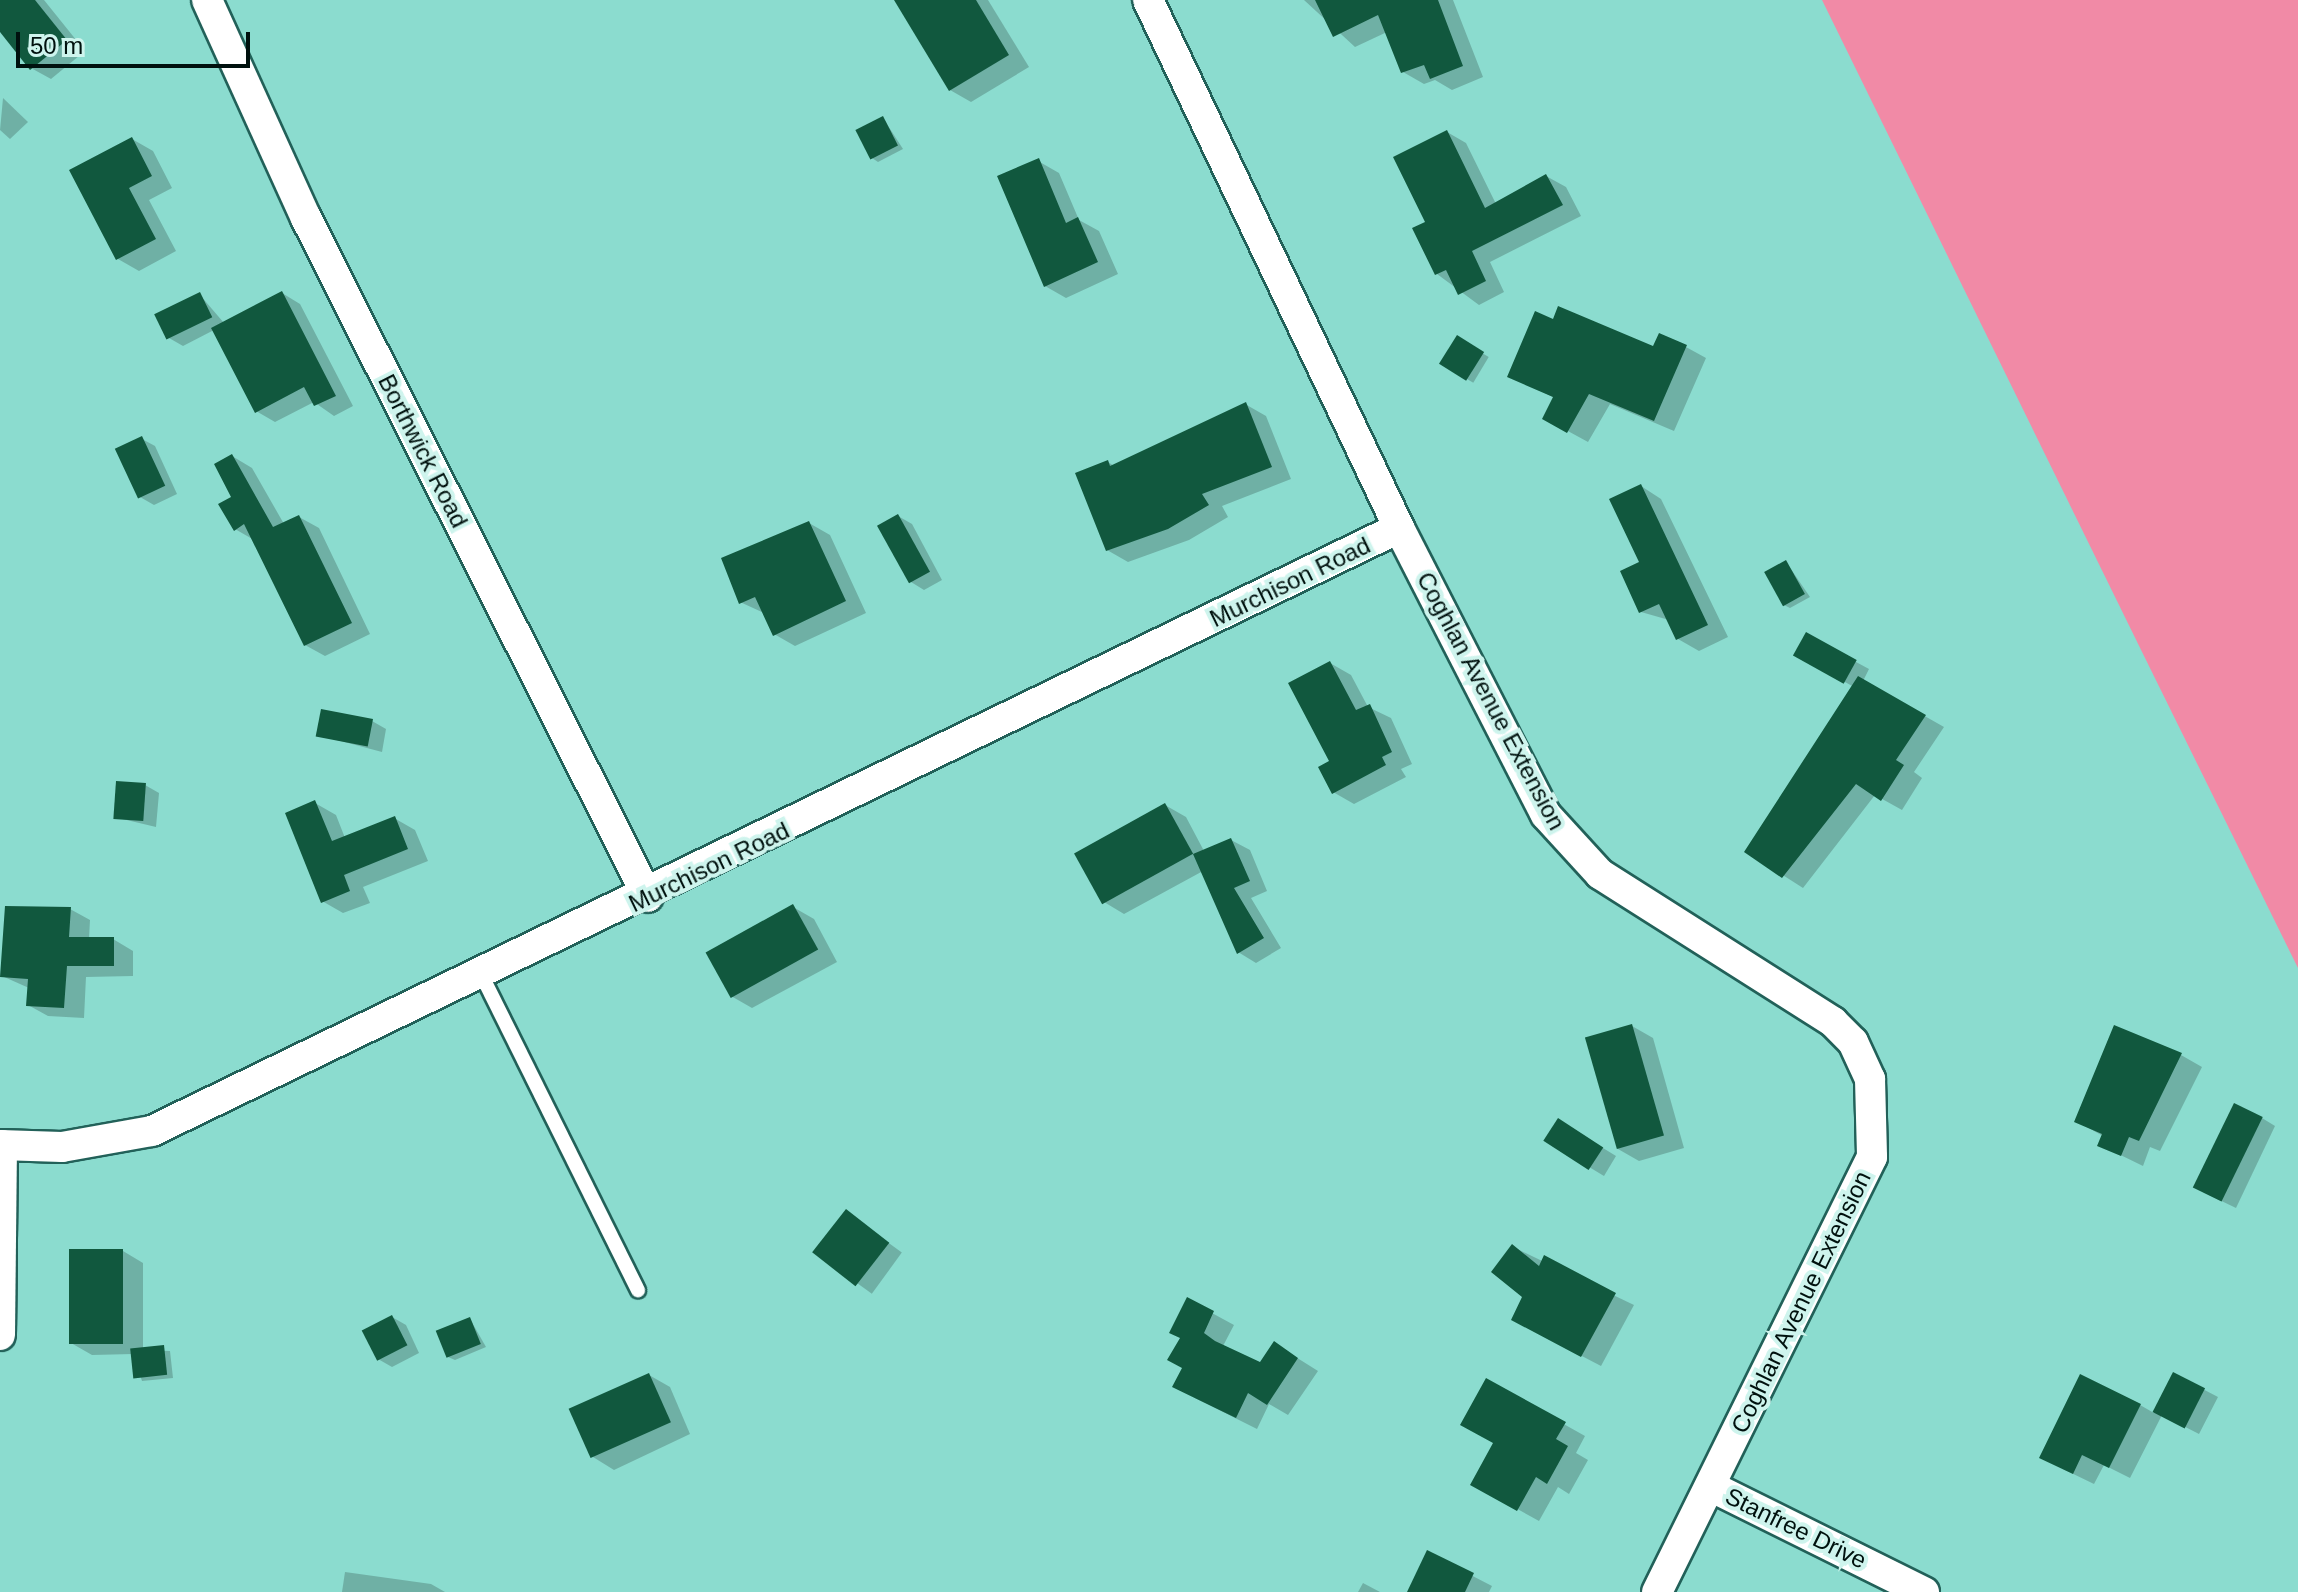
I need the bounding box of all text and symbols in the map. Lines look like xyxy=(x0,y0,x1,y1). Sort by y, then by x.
scale bar xyxy=(20,16,254,66)
text: 50 m xyxy=(30,32,83,59)
street label: Borthwick Road xyxy=(372,370,474,532)
street label: Murchison Road xyxy=(1205,531,1375,633)
street label: Coghlan Avenue Extension xyxy=(1410,567,1572,835)
street label: Murchison Road xyxy=(624,816,794,918)
street label: Coghlan Avenue Extension xyxy=(1725,1166,1877,1438)
street label: Stanfree Drive xyxy=(1721,1481,1871,1575)

